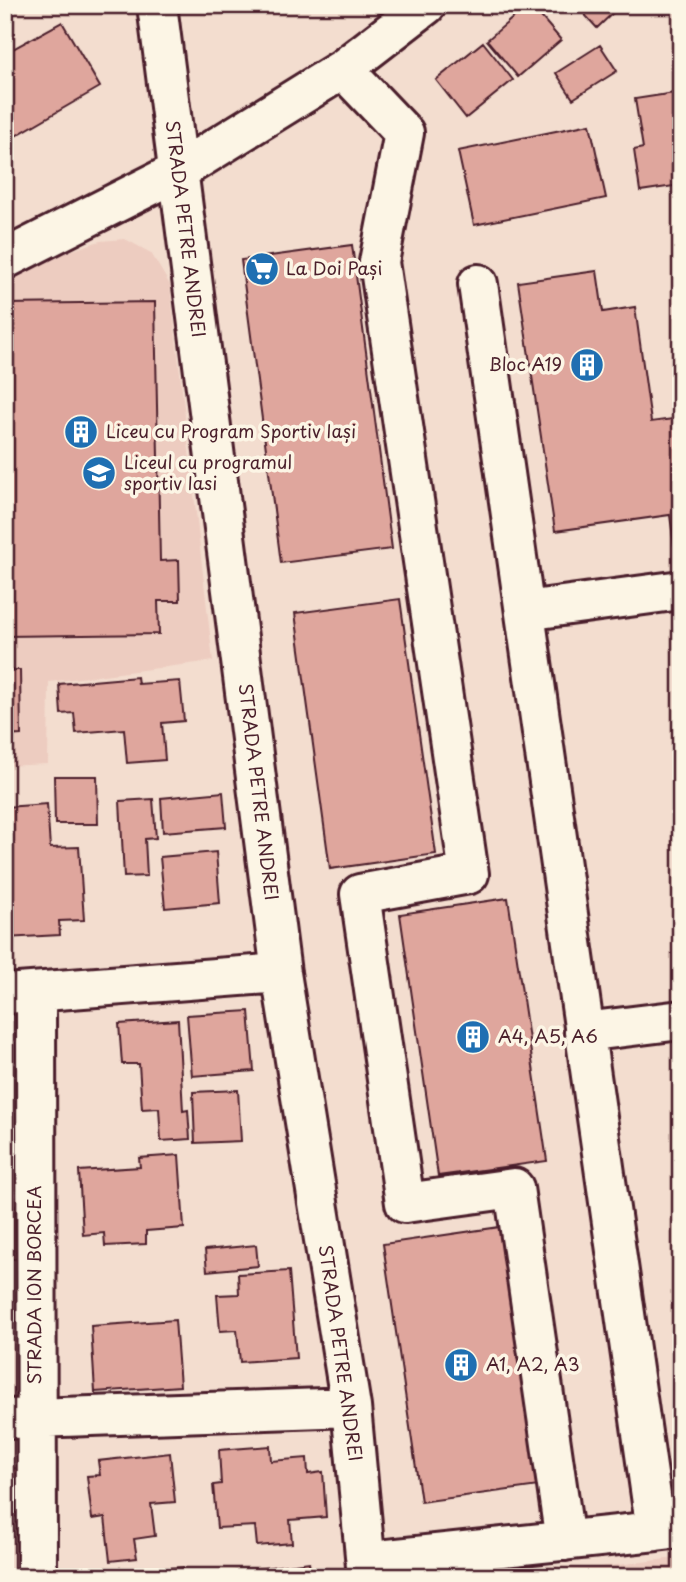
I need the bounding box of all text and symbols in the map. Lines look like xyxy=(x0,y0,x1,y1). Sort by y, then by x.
street label: STRADA PETRE ANDREI xyxy=(160,119,213,339)
supermarket icon: La Doi Pași xyxy=(243,250,281,288)
place label: La Doi Pași xyxy=(286,254,382,281)
building icon: Bloc A19 xyxy=(568,346,606,384)
place label: Bloc A19 xyxy=(489,350,562,377)
building icon: Liceu cu Program Sportiv Iași xyxy=(62,413,100,451)
place label: Liceu cu Program Sportiv Iași xyxy=(106,417,356,444)
place label: Liceul cu programul sportiv Iasi xyxy=(124,448,292,496)
school or university icon: Liceul cu programul sportiv Iasi xyxy=(80,454,118,492)
street label: STRADA PETRE ANDREI xyxy=(233,682,286,902)
building icon: A4, A5, A6 xyxy=(454,1018,492,1056)
place label: A4, A5, A6 xyxy=(498,1022,598,1049)
street label: STRADA ION BORCEA xyxy=(20,1185,47,1385)
street label: STRADA PETRE ANDREI xyxy=(313,1243,370,1463)
building icon: A1, A2, A3 xyxy=(442,1346,480,1384)
place label: A1, A2, A3 xyxy=(486,1350,580,1377)

